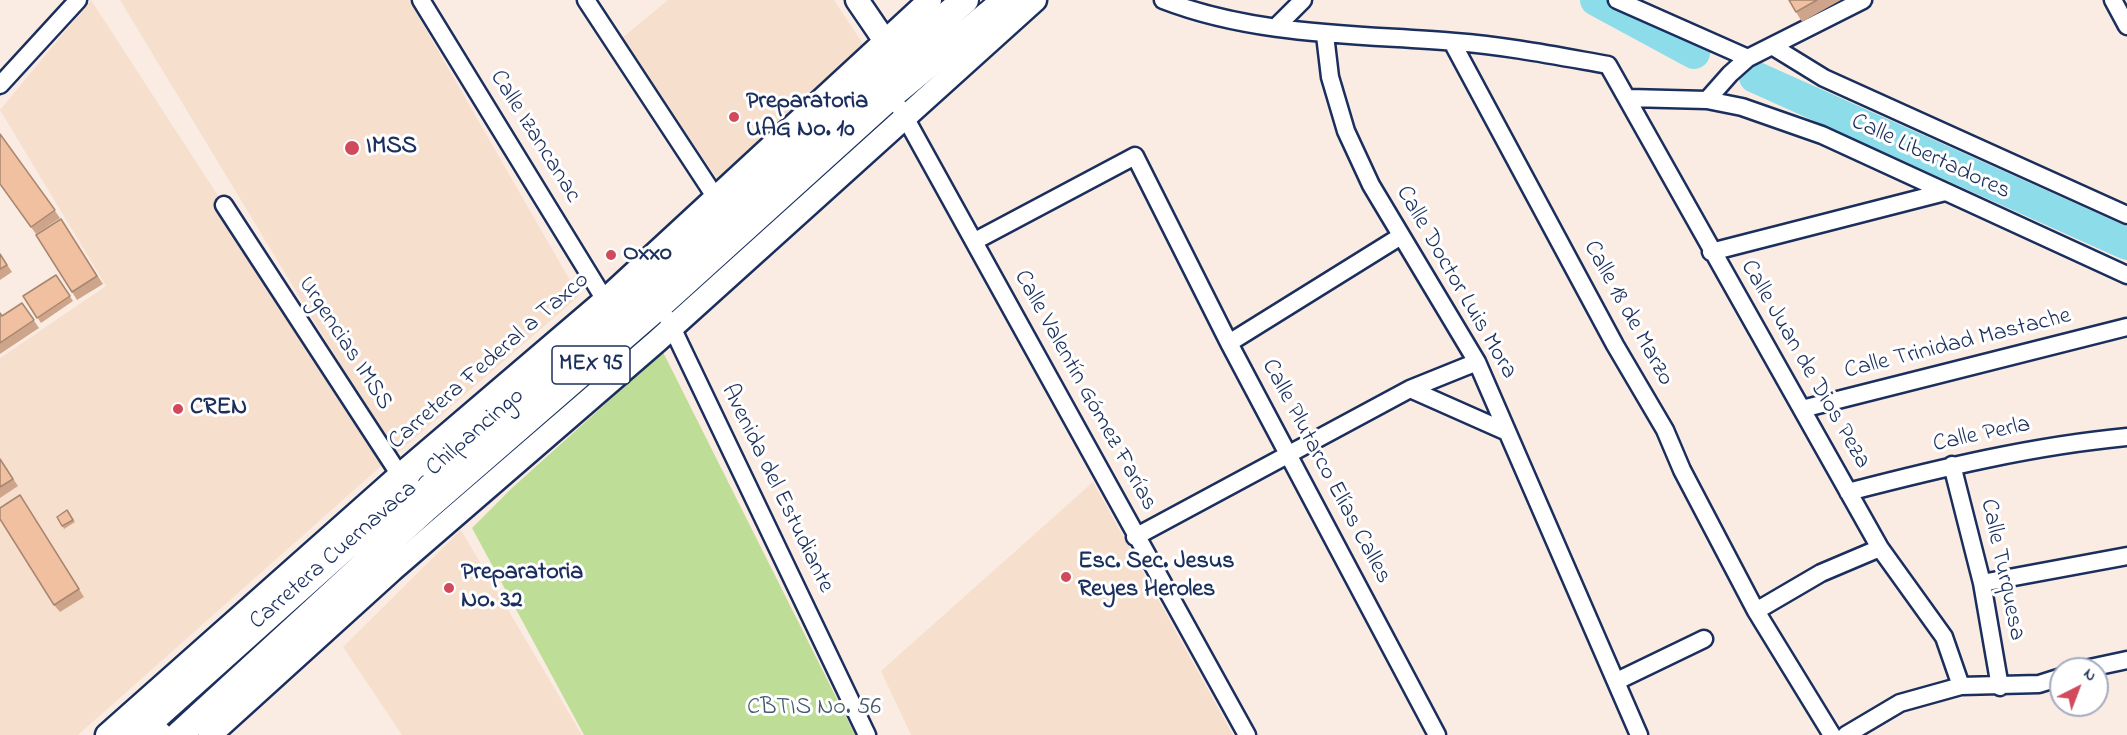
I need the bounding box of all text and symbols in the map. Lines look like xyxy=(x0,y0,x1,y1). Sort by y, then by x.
street label: Calle Izancanac xyxy=(482,66,586,208)
place label: Preparatoria UAG No. 10 xyxy=(746,89,868,145)
street label: Calle Libertadores xyxy=(1846,109,2014,207)
marker: Preparatoria UAG No. 10 xyxy=(727,110,741,124)
place label: IMSS xyxy=(366,134,417,162)
marker: IMSS xyxy=(343,139,361,157)
street label: Calle Doctor Luis Mora xyxy=(1388,181,1522,385)
street label: Calle 18 de Marzo xyxy=(1575,236,1679,392)
place label: Oxxo xyxy=(623,241,672,269)
marker: Oxxo xyxy=(604,248,618,262)
street label: Calle Juan de Dios Peza xyxy=(1732,256,1876,474)
street label: Calle Valentín Gómez Farías xyxy=(1006,266,1162,516)
street label: Carretera Federal a Taxco xyxy=(384,267,596,457)
street label: Urgencias IMSS xyxy=(290,272,398,416)
street label: Calle Trinidad Mastache xyxy=(1842,303,2074,387)
road number: MEX 95 xyxy=(552,346,630,384)
street label: Calle Plutarco Elías Calles xyxy=(1254,355,1396,589)
street label: Avenida del Estudiante xyxy=(713,380,839,598)
street label: Carretera Cuernavaca - Chilpancingo xyxy=(245,383,531,637)
place label: CREN xyxy=(190,395,247,423)
marker: CREN xyxy=(171,402,185,416)
street label: Calle Perla xyxy=(1931,412,2033,460)
street label: Calle Turquesa xyxy=(1972,497,2030,643)
place label: Esc. Sec. Jesus Reyes Heroles xyxy=(1078,549,1235,605)
place label: Preparatoria No. 32 xyxy=(461,560,583,616)
marker: Esc. Sec. Jesus Reyes Heroles xyxy=(1059,570,1073,584)
marker: Preparatoria No. 32 xyxy=(442,581,456,595)
north arrow xyxy=(2049,657,2109,717)
text: N xyxy=(2078,663,2102,688)
park label: CBTIS No. 56 xyxy=(747,695,881,723)

